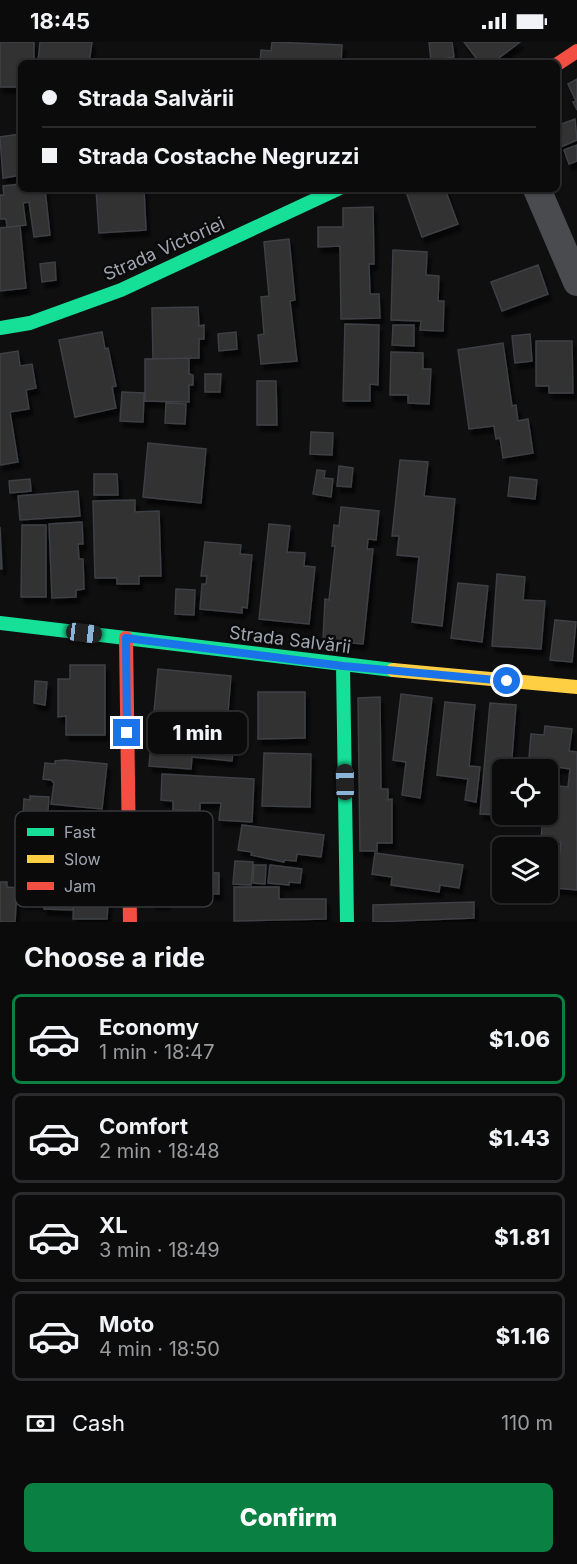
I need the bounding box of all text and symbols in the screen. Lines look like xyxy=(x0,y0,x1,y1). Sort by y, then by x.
text: 18:45 xyxy=(30,8,90,34)
text: Strada Salvării xyxy=(78,85,234,111)
text: Strada Costache Negruzzi xyxy=(78,143,359,169)
street label: Strada Victoriei xyxy=(100,212,228,285)
car xyxy=(65,622,103,644)
street label: Strada Salvării xyxy=(228,622,352,657)
route start xyxy=(493,667,520,694)
callout: 1 min xyxy=(148,712,247,754)
route end xyxy=(113,719,140,746)
text: 1 min xyxy=(172,721,223,745)
map controls xyxy=(492,759,558,903)
button: locate xyxy=(492,759,558,825)
car xyxy=(336,764,354,800)
legend xyxy=(15,811,213,907)
text: Fast xyxy=(64,822,96,842)
button: layers xyxy=(492,837,558,903)
text: Slow xyxy=(64,849,101,869)
text: Jam xyxy=(64,876,96,896)
text: Choose a ride xyxy=(24,941,205,974)
icon: car xyxy=(27,1012,81,1066)
text: Economy xyxy=(99,1014,199,1040)
text: $1.06 xyxy=(489,1026,550,1052)
text: 1 min · 18:47 xyxy=(99,1040,214,1064)
icon: car xyxy=(27,1111,81,1165)
text: Comfort xyxy=(99,1113,188,1139)
text: $1.43 xyxy=(488,1125,550,1151)
text: 2 min · 18:48 xyxy=(99,1139,220,1163)
icon: car xyxy=(27,1210,81,1264)
text: XL xyxy=(99,1212,128,1238)
text: $1.81 xyxy=(494,1224,550,1250)
text: 3 min · 18:49 xyxy=(99,1238,220,1262)
icon: car xyxy=(27,1309,81,1363)
text: Moto xyxy=(99,1311,154,1337)
text: $1.16 xyxy=(496,1323,550,1349)
text: 4 min · 18:50 xyxy=(99,1337,220,1361)
icon: cash xyxy=(24,1407,57,1440)
text: Cash xyxy=(72,1410,125,1436)
text: 110 m xyxy=(501,1411,553,1435)
button: Confirm xyxy=(24,1483,553,1552)

